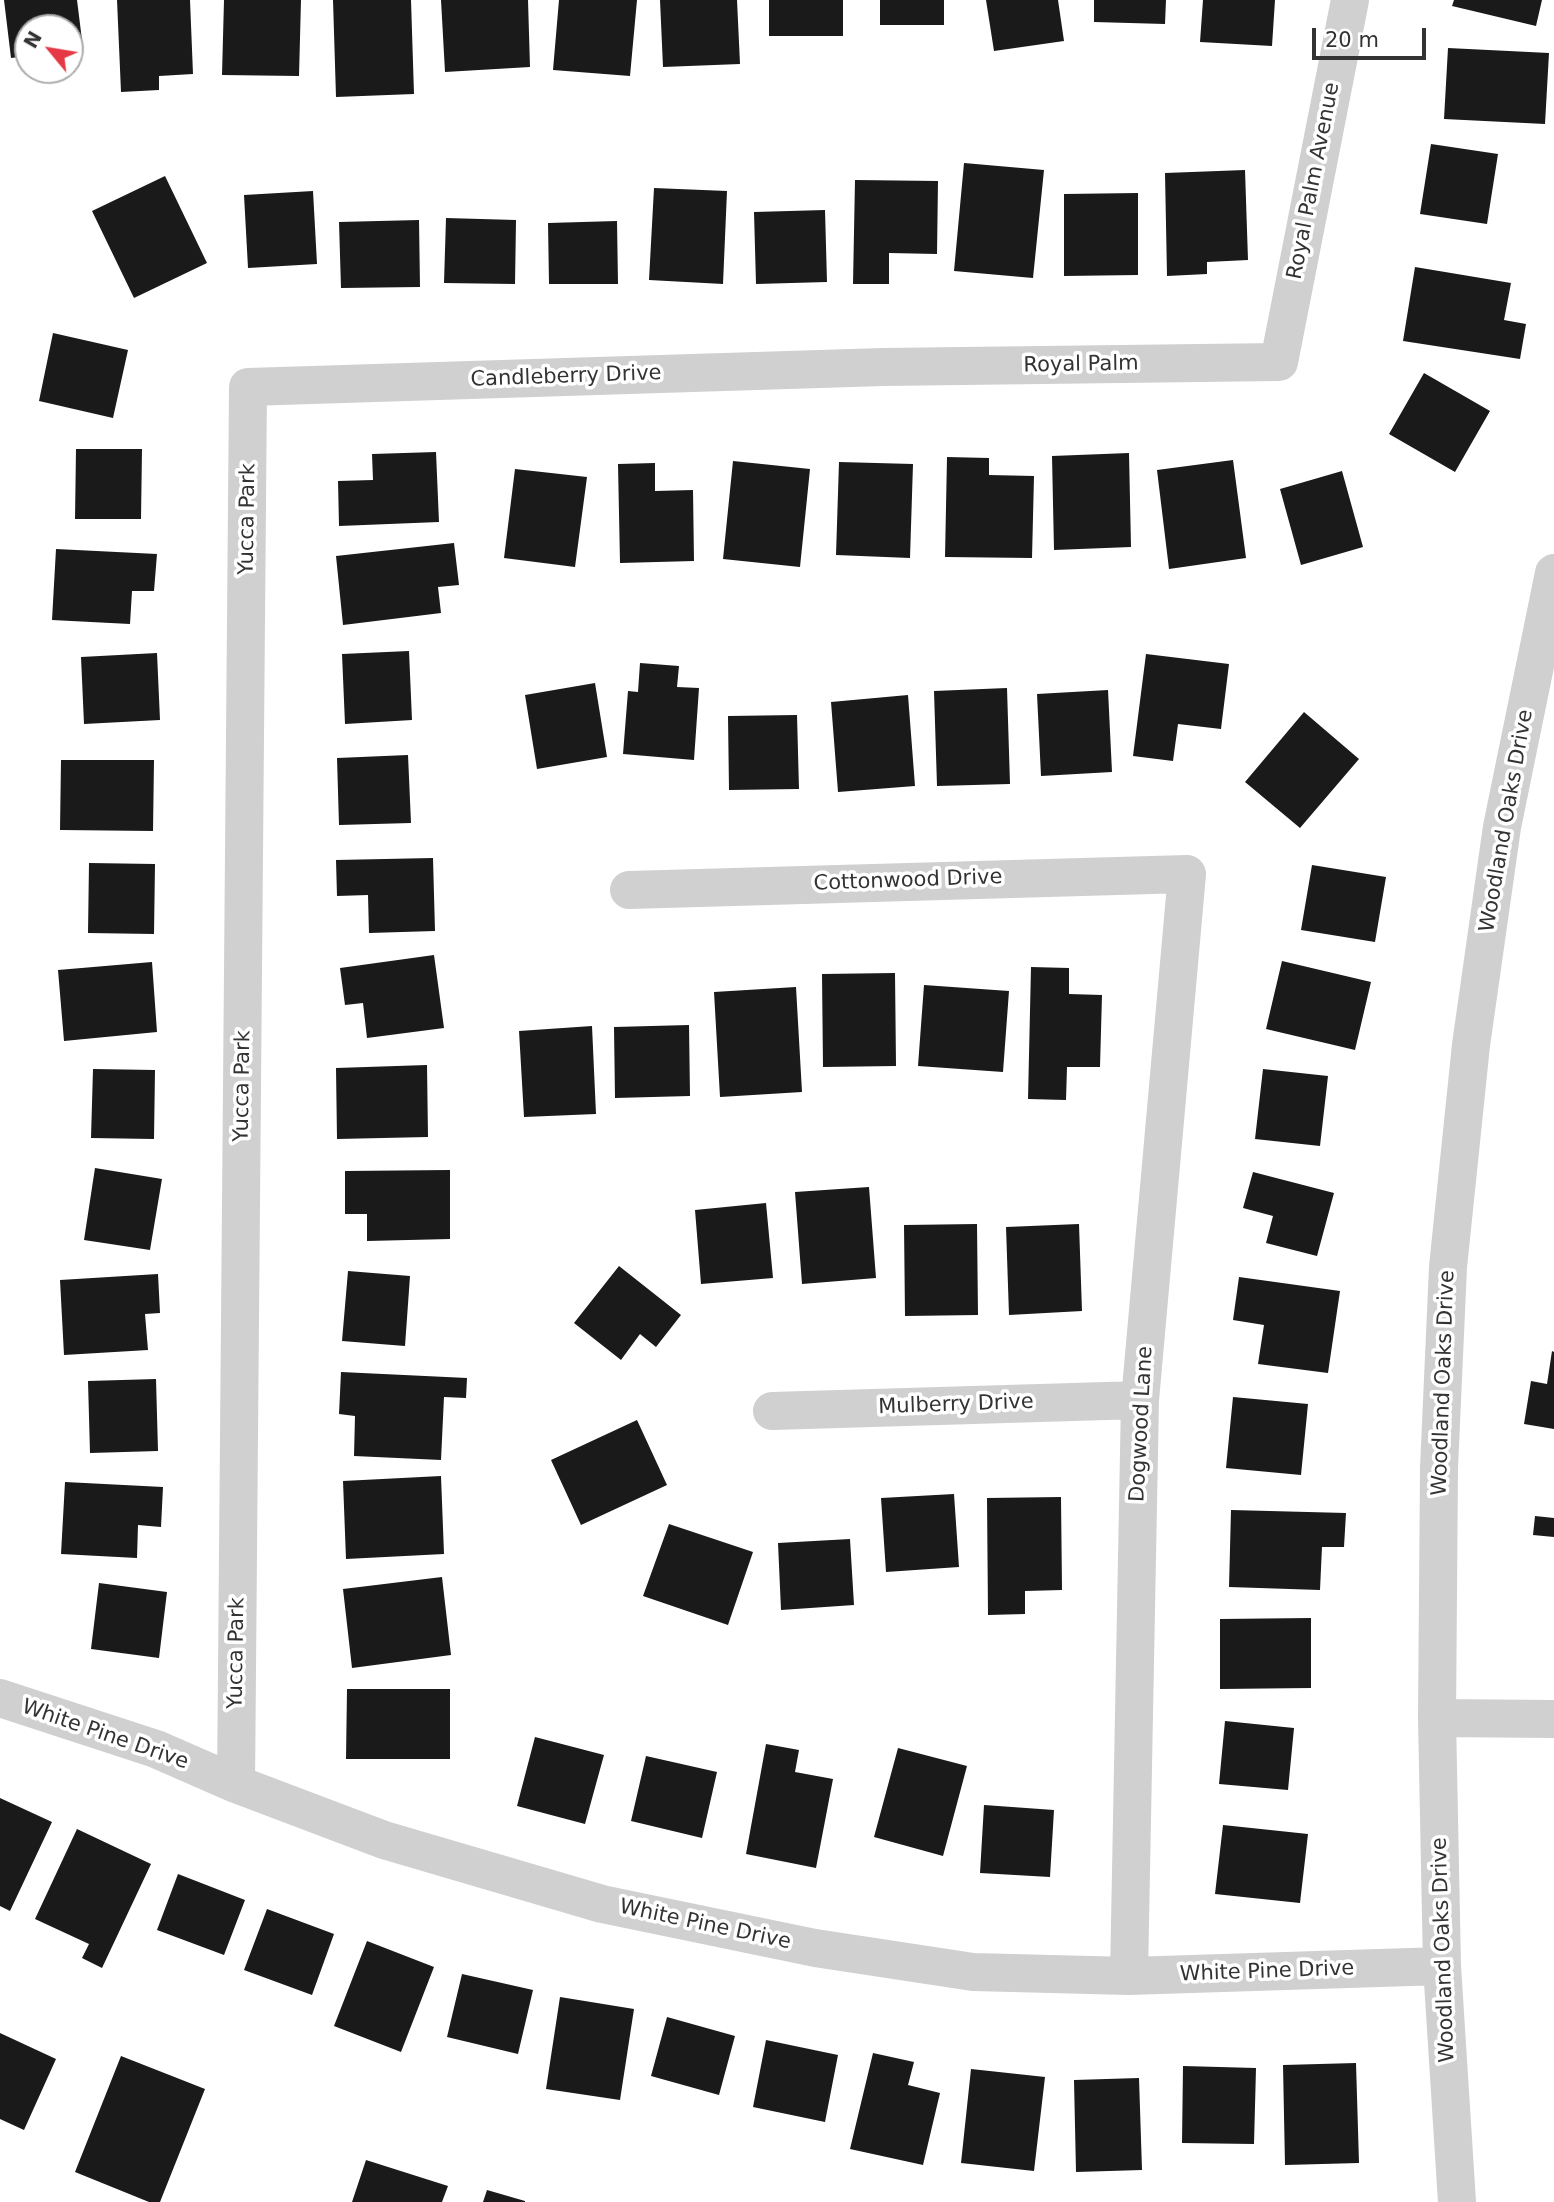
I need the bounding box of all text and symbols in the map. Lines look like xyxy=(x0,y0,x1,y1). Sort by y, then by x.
north arrow xyxy=(14,14,84,84)
scale bar xyxy=(1316,14,1430,58)
text: N xyxy=(19,27,46,52)
text: 20 m xyxy=(1325,28,1379,52)
street label: Royal Palm Avenue xyxy=(1283,80,1345,282)
street label: Royal Palm xyxy=(1023,351,1139,379)
street label: Candleberry Drive xyxy=(470,361,662,393)
street label: Yucca Park xyxy=(234,463,262,575)
street label: Woodland Oaks Drive xyxy=(1475,708,1539,934)
street label: Cottonwood Drive xyxy=(813,865,1003,897)
street label: Yucca Park xyxy=(229,1030,257,1142)
street label: Woodland Oaks Drive xyxy=(1427,1270,1461,1496)
street label: Dogwood Lane xyxy=(1125,1345,1159,1503)
street label: Mulberry Drive xyxy=(878,1390,1034,1420)
street label: Yucca Park xyxy=(223,1597,251,1709)
street label: White Pine Drive xyxy=(18,1695,192,1775)
street label: Woodland Oaks Drive xyxy=(1427,1837,1461,2063)
street label: White Pine Drive xyxy=(617,1895,793,1955)
street label: White Pine Drive xyxy=(1179,1956,1355,1988)

